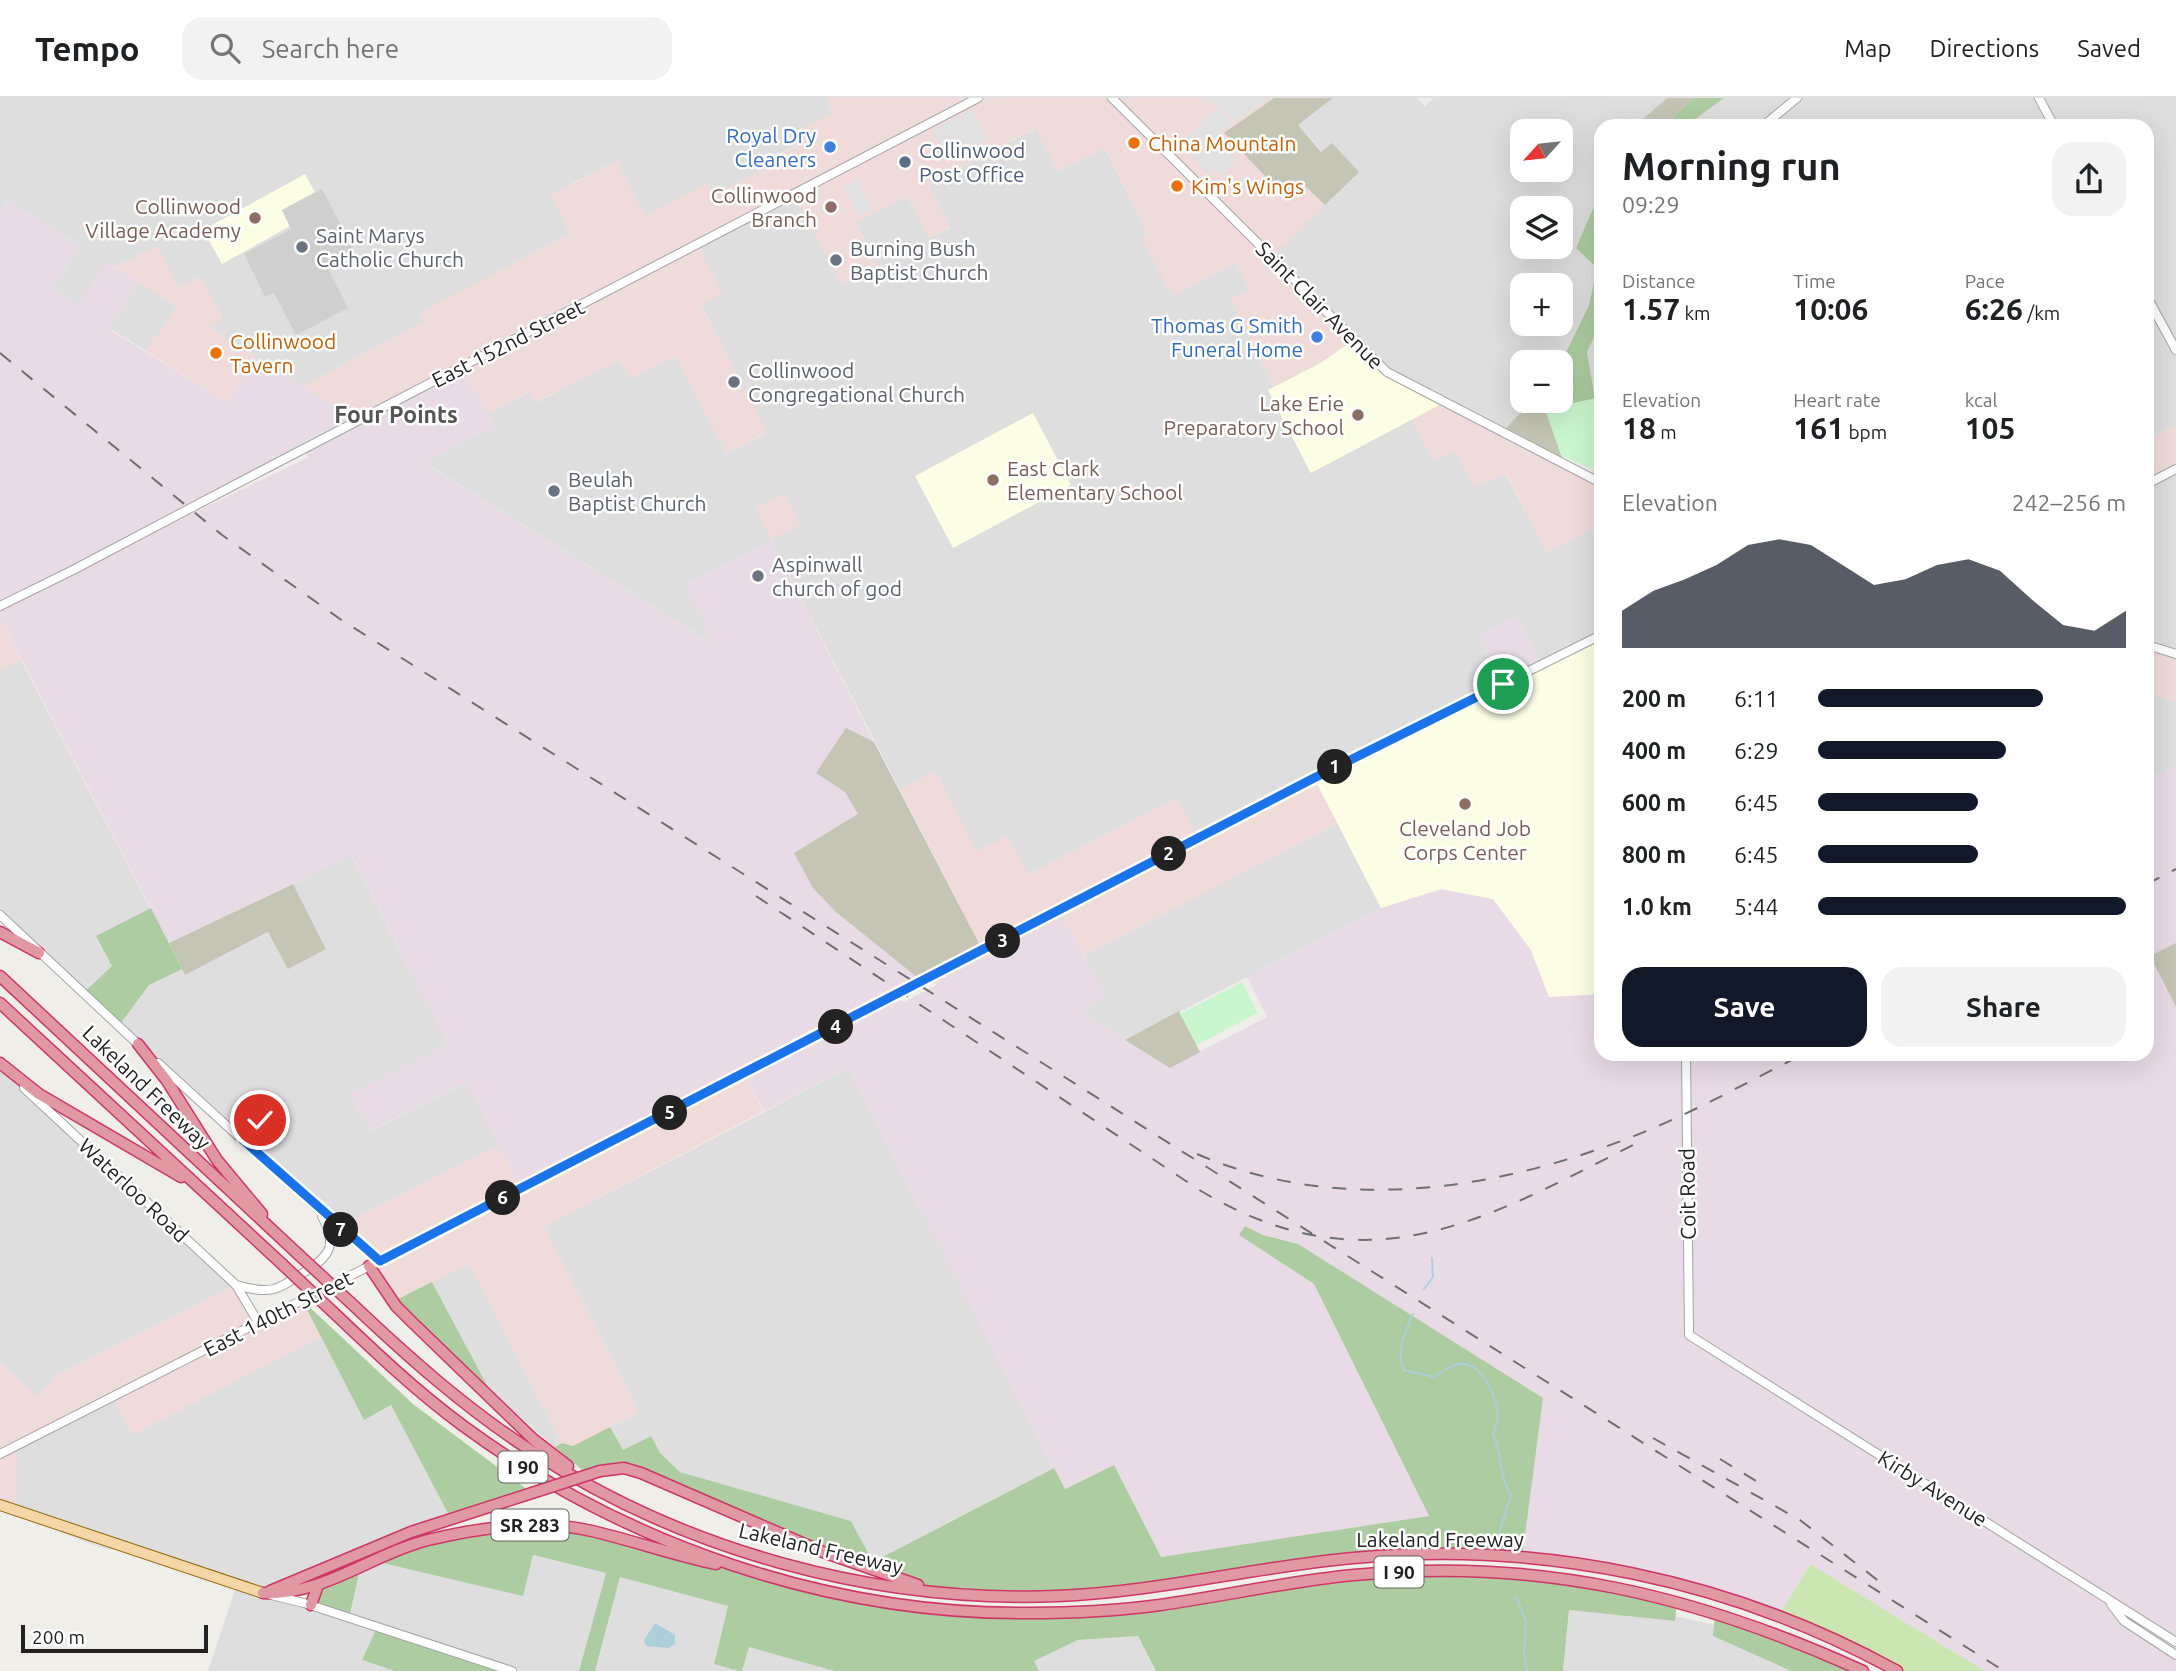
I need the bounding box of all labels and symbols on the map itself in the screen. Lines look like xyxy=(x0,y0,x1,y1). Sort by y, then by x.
north arrow xyxy=(1510,119,1573,182)
place label: Royal Dry Cleaners xyxy=(726,123,816,171)
place label: China MountaIn xyxy=(1148,131,1296,155)
marker: China MountaIn xyxy=(1126,135,1142,151)
place label: Collinwood Post Office xyxy=(919,138,1025,186)
marker: Royal Dry Cleaners xyxy=(822,139,838,155)
marker: Collinwood Post Office xyxy=(897,154,913,170)
place label: Kim's Wings xyxy=(1191,174,1304,198)
marker: Kim's Wings xyxy=(1169,178,1185,194)
place label: Collinwood Branch xyxy=(711,183,817,231)
place label: Collinwood Village Academy xyxy=(85,194,241,242)
marker: Collinwood Branch xyxy=(823,199,839,215)
marker: Collinwood Village Academy xyxy=(247,210,263,226)
place label: Saint Marys Catholic Church xyxy=(316,223,464,271)
place label: Burning Bush Baptist Church xyxy=(850,236,989,284)
street label: Saint Clair Avenue xyxy=(1251,236,1389,374)
marker: Saint Marys Catholic Church xyxy=(294,239,310,255)
marker: Burning Bush Baptist Church xyxy=(828,252,844,268)
street label: East 152nd Street xyxy=(428,294,588,392)
place label: Thomas G Smith Funeral Home xyxy=(1151,313,1303,361)
place label: Collinwood Tavern xyxy=(230,329,336,377)
marker: Thomas G Smith Funeral Home xyxy=(1309,329,1325,345)
marker: Collinwood Tavern xyxy=(208,345,224,361)
place label: Collinwood Congregational Church xyxy=(748,358,965,406)
marker: Collinwood Congregational Church xyxy=(726,374,742,390)
place label: Lake Erie Preparatory School xyxy=(1163,391,1344,439)
district label: Four Points xyxy=(334,402,458,427)
marker: Lake Erie Preparatory School xyxy=(1350,407,1366,423)
place label: East Clark Elementary School xyxy=(1007,456,1183,504)
place label: Beulah Baptist Church xyxy=(568,467,707,515)
marker: East Clark Elementary School xyxy=(985,472,1001,488)
marker: Beulah Baptist Church xyxy=(546,483,562,499)
place label: Aspinwall church of god xyxy=(772,552,902,600)
marker: Aspinwall church of god xyxy=(750,568,766,584)
pin xyxy=(1473,654,1533,714)
pin: 1 xyxy=(1318,750,1352,784)
marker: Cleveland Job Corps Center xyxy=(1457,796,1473,812)
place label: Cleveland Job Corps Center xyxy=(1399,816,1531,864)
pin: 2 xyxy=(1152,836,1186,872)
pin: 3 xyxy=(986,924,1020,958)
pin: 4 xyxy=(818,1010,854,1044)
street label: Lakeland Freeway xyxy=(78,1020,216,1154)
pin xyxy=(230,1090,290,1150)
pin: 5 xyxy=(652,1096,688,1130)
street label: Waterloo Road xyxy=(74,1133,194,1247)
street label: Coit Road xyxy=(1674,1148,1700,1240)
pin: 6 xyxy=(486,1180,520,1216)
pin: 7 xyxy=(324,1212,358,1248)
street label: East 140th Street xyxy=(200,1265,356,1361)
street label: Kirby Avenue xyxy=(1874,1445,1992,1531)
road number: I 90 xyxy=(498,1452,548,1483)
road number: SR 283 xyxy=(491,1510,568,1540)
street label: Lakeland Freeway xyxy=(737,1517,905,1579)
street label: Lakeland Freeway xyxy=(1356,1527,1524,1551)
road number: I 90 xyxy=(1374,1556,1424,1588)
scale bar xyxy=(21,1622,208,1654)

